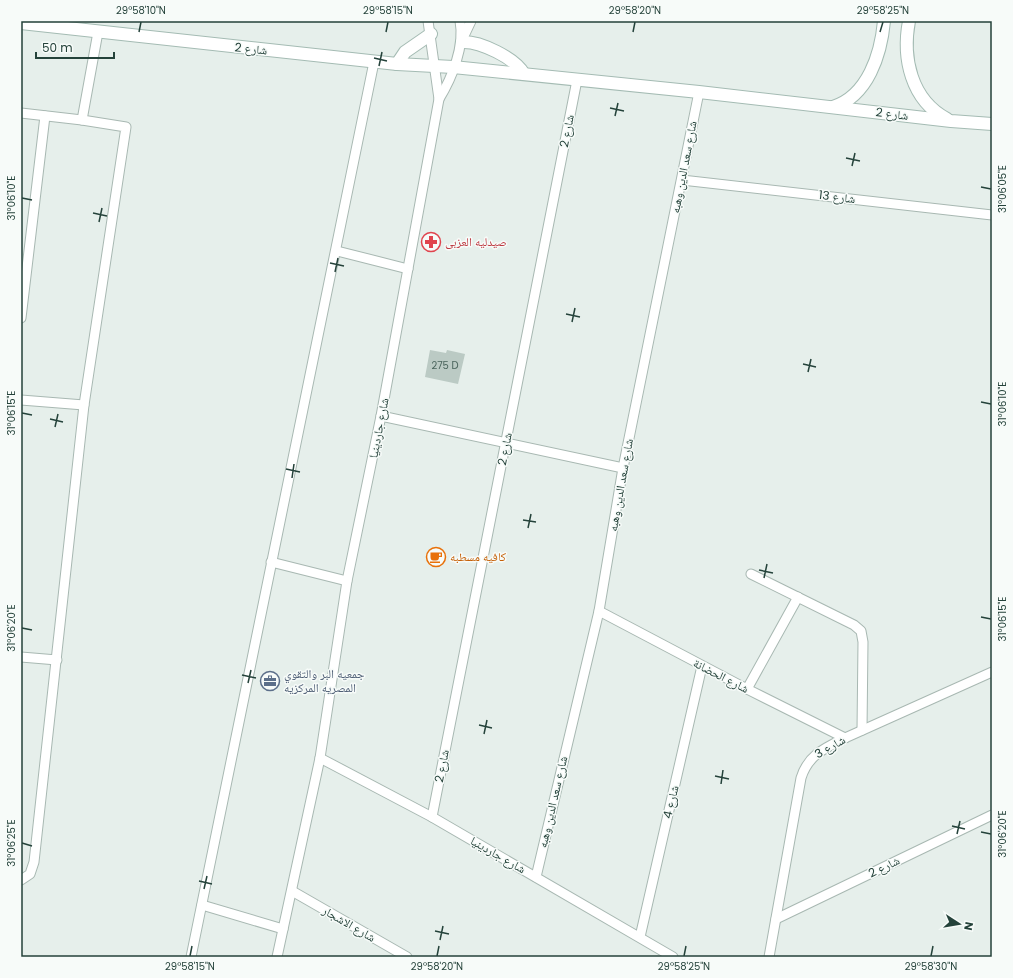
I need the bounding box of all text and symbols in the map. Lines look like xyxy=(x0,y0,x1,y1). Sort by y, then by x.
text: 29°58'10"N xyxy=(116,3,166,18)
text: 29°58'15"N xyxy=(363,3,413,18)
text: 29°58'20"N xyxy=(609,3,661,18)
text: 29°58'25"N xyxy=(857,3,909,18)
scale bar xyxy=(36,34,114,60)
street label: شارع 2 xyxy=(234,38,268,59)
text: 50 m xyxy=(42,39,73,56)
street label: شارع 2 xyxy=(875,103,910,124)
street label: شارع 2 xyxy=(555,113,578,149)
street label: شارع سعد الدين وهبه xyxy=(666,119,701,215)
text: 31°06'05"E xyxy=(995,165,1010,213)
text: 31°06'10"E xyxy=(4,176,19,220)
street label: شارع 13 xyxy=(818,186,857,207)
pharmacy icon: صيدليه العزبى xyxy=(420,231,442,253)
place label: صيدليه العزبى xyxy=(445,233,507,250)
house number: 275 D xyxy=(431,358,459,373)
text: 31°06'10"E xyxy=(995,382,1010,426)
text: 31°06'15"E xyxy=(4,391,19,435)
street label: شارع جاردينيا xyxy=(364,396,393,460)
street label: شارع 2 xyxy=(493,431,516,467)
street label: شارع سعد الدين وهبه xyxy=(604,437,637,533)
cafe icon: كافيه مسطبه xyxy=(425,546,447,568)
place label: كافيه مسطبه xyxy=(450,548,506,565)
text: 31°06'15"E xyxy=(995,597,1010,641)
text: 31°06'20"E xyxy=(4,604,19,652)
street label: شارع الحضانة xyxy=(690,654,752,697)
place label: جمعيه البر والتقوي المصريه المركزيه xyxy=(284,665,365,696)
office icon: جمعيه البر والتقوي المصريه المركزيه xyxy=(259,670,281,692)
street label: شارع 3 xyxy=(811,731,848,762)
street label: شارع 2 xyxy=(430,748,453,784)
street label: شارع سعد الدين وهبه xyxy=(534,754,571,850)
street label: شارع 4 xyxy=(658,784,683,820)
text: 31°06'20"E xyxy=(995,810,1010,858)
text: 31°06'25"E xyxy=(4,819,19,867)
street label: شارع جاردينيا xyxy=(467,832,529,877)
street label: شارع 2 xyxy=(865,852,902,881)
street label: شارع الاشجار xyxy=(319,901,379,946)
north arrow xyxy=(939,904,979,944)
text: N xyxy=(960,920,977,932)
text: 29°58'15"N xyxy=(165,959,215,974)
text: 29°58'20"N xyxy=(411,959,463,974)
text: 29°58'25"N xyxy=(658,959,710,974)
text: 29°58'30"N xyxy=(905,959,957,974)

